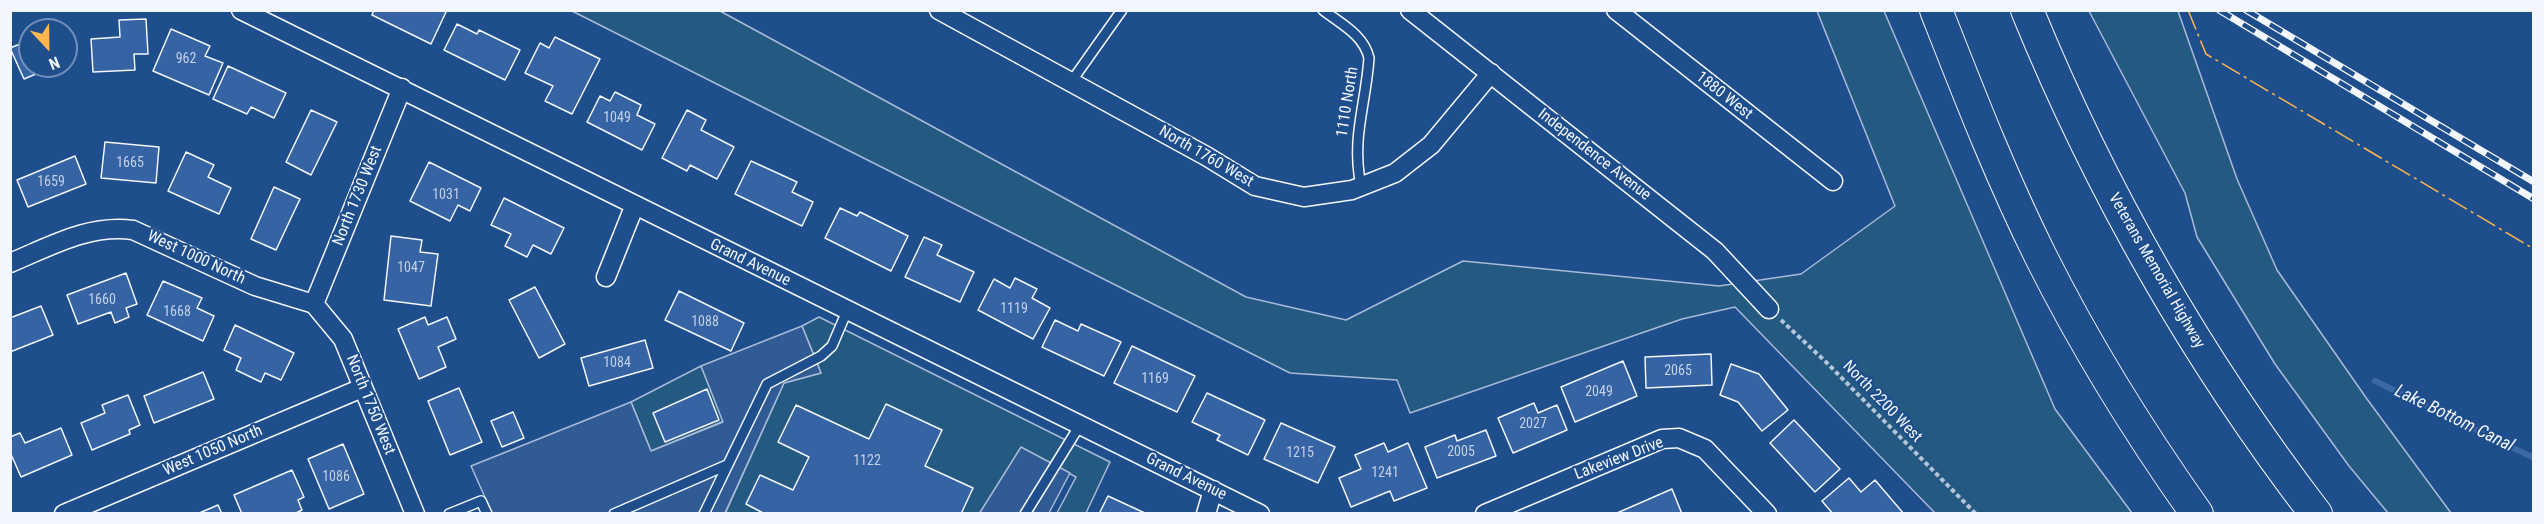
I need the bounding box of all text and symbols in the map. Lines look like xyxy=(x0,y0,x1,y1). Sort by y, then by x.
north arrow xyxy=(18,18,78,78)
house number: 962 xyxy=(176,51,196,67)
text: N xyxy=(46,53,62,74)
street label: 1110 North xyxy=(1333,65,1363,139)
street label: 1880 West xyxy=(1692,68,1756,124)
street label: Independence Avenue xyxy=(1534,105,1654,205)
house number: 1049 xyxy=(603,110,631,126)
street label: North 1760 West xyxy=(1155,122,1257,192)
street label: North 1730 West xyxy=(329,143,387,249)
house number: 1665 xyxy=(116,155,144,171)
house number: 1659 xyxy=(37,174,65,190)
house number: 1031 xyxy=(432,187,460,203)
street label: Veterans Memorial Highway xyxy=(2104,190,2208,352)
street label: West 1000 North xyxy=(144,227,248,289)
street label: Grand Avenue xyxy=(707,235,793,291)
house number: 1047 xyxy=(397,260,425,276)
house number: 1660 xyxy=(88,292,116,308)
house number: 1119 xyxy=(1000,301,1028,317)
house number: 1668 xyxy=(163,304,191,320)
house number: 1088 xyxy=(691,314,719,330)
street label: North 1750 West xyxy=(341,352,399,458)
house number: 1084 xyxy=(603,355,631,371)
street label: North 2200 West xyxy=(1838,357,1926,447)
house number: 2065 xyxy=(1664,363,1692,379)
house number: 1169 xyxy=(1141,371,1169,387)
water label: Lake Bottom Canal xyxy=(2391,381,2517,457)
house number: 2049 xyxy=(1585,384,1613,400)
house number: 2027 xyxy=(1519,416,1547,432)
street label: West 1050 North xyxy=(160,421,266,481)
street label: Lakeview Drive xyxy=(1572,433,1666,485)
house number: 2005 xyxy=(1447,444,1475,460)
house number: 1215 xyxy=(1286,445,1314,461)
street label: Grand Avenue xyxy=(1143,449,1229,505)
house number: 1122 xyxy=(853,453,881,469)
house number: 1241 xyxy=(1371,465,1399,481)
house number: 1086 xyxy=(322,469,350,485)

